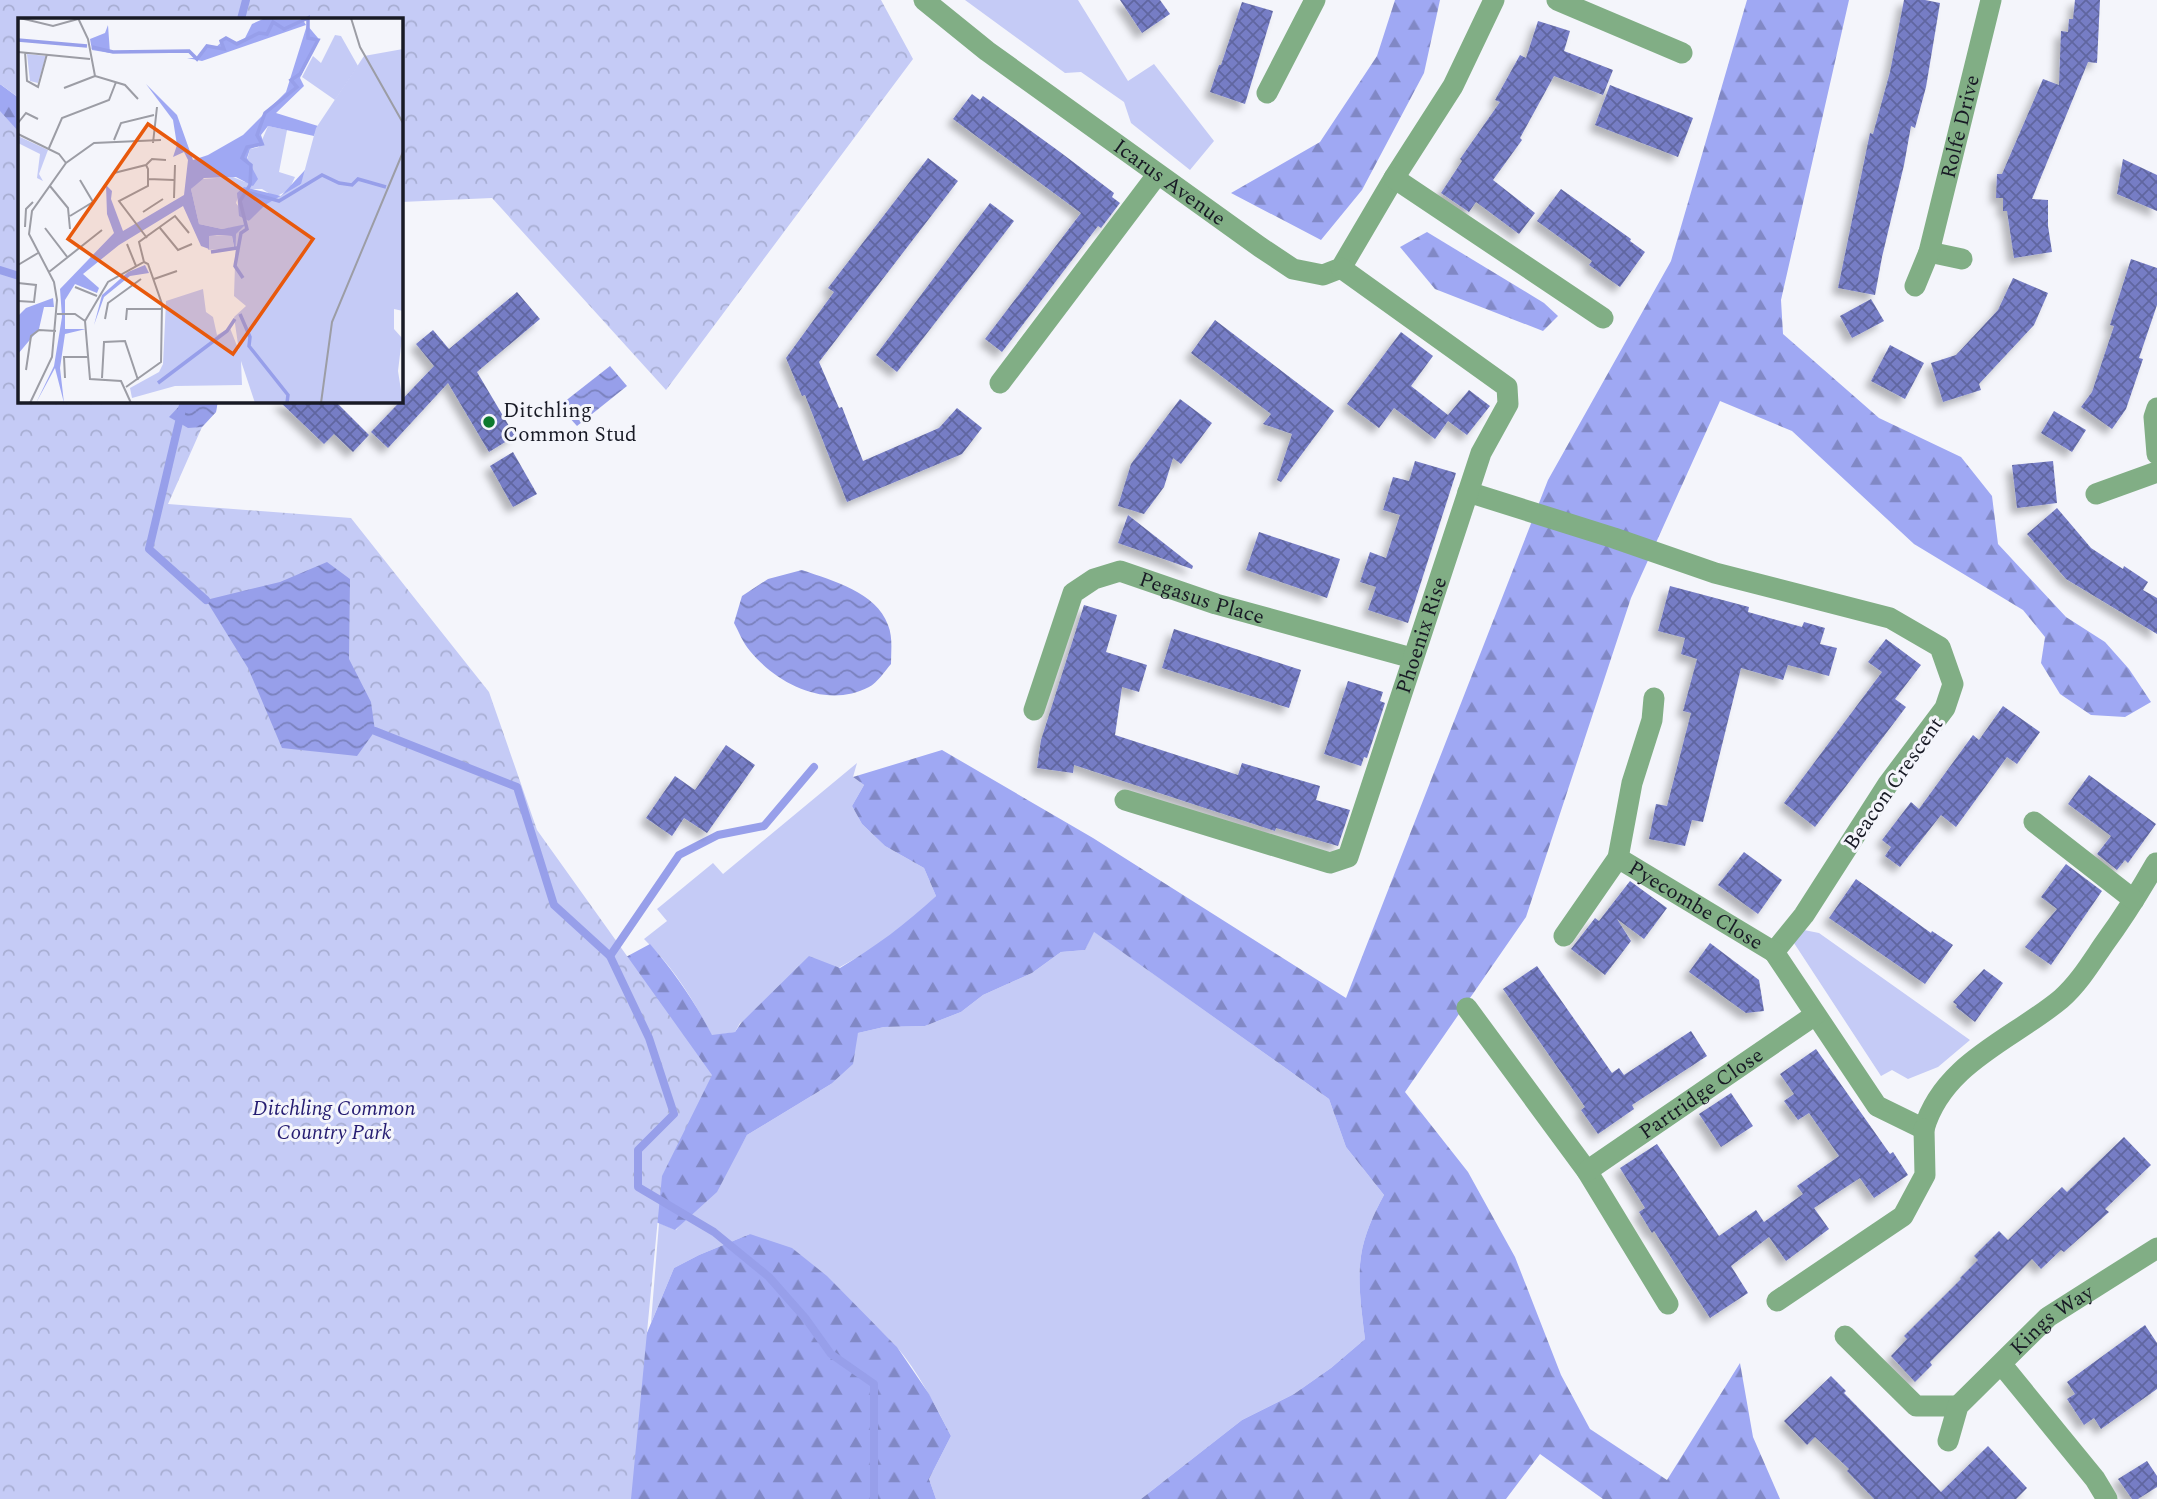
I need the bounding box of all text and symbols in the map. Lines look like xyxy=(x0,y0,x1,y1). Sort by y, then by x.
inset map xyxy=(18,18,402,402)
street label: Rolfe Drive xyxy=(1933,72,1989,182)
street label: Icarus Avenue xyxy=(1106,131,1232,235)
place label: Ditchling Common Stud xyxy=(503,395,637,451)
marker: Ditchling Common Stud xyxy=(481,414,497,430)
street label: Pegasus Place xyxy=(1135,564,1268,634)
street label: Phoenix Rise xyxy=(1388,573,1456,698)
street label: Beacon Crescent xyxy=(1836,710,1952,857)
street label: Pyecombe Close xyxy=(1622,853,1769,959)
street label: Partridge Close xyxy=(1633,1040,1770,1148)
park label: Ditchling Common Country Park xyxy=(252,1093,416,1149)
street label: Kings Way xyxy=(2003,1277,2101,1363)

